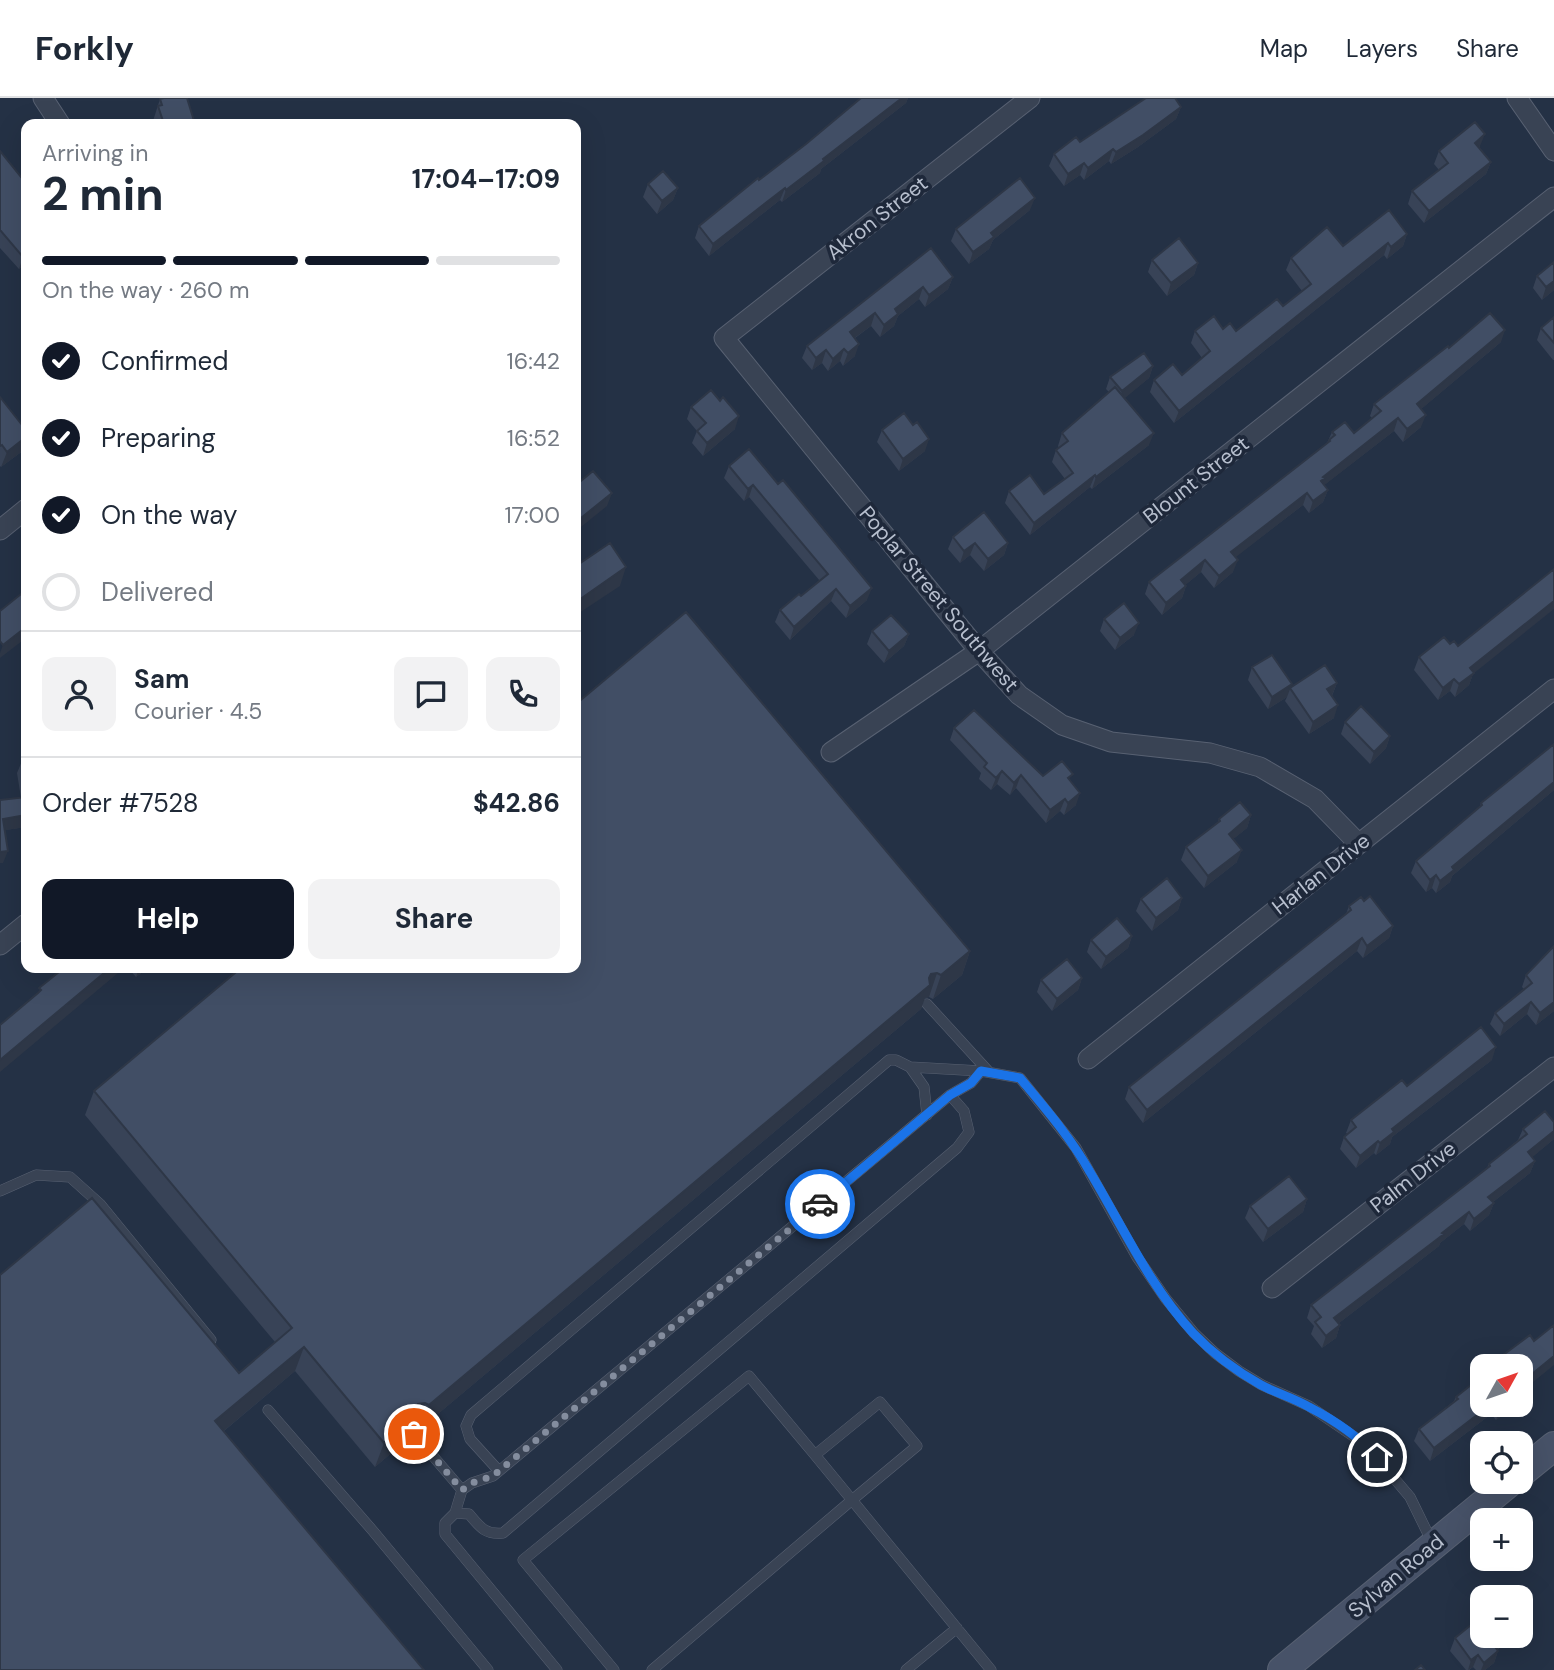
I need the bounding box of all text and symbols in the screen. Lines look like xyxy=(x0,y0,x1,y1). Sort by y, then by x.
text: Forkly xyxy=(35,27,134,70)
text: Map xyxy=(1260,33,1308,64)
text: Layers xyxy=(1346,33,1418,64)
text: Share xyxy=(1456,33,1519,64)
text: Arriving in xyxy=(42,138,148,168)
text: 17:04–17:09 xyxy=(412,162,560,196)
text: 2 min xyxy=(42,164,164,224)
street label: Akron Street xyxy=(821,170,933,266)
text: On the way · 260 m xyxy=(42,275,249,305)
icon: check xyxy=(42,342,80,380)
text: Confirmed xyxy=(101,344,228,378)
text: 16:42 xyxy=(507,346,560,376)
icon: check xyxy=(42,419,80,457)
text: Preparing xyxy=(101,421,216,455)
text: 16:52 xyxy=(507,423,560,453)
street label: Blount Street xyxy=(1137,430,1255,530)
icon: check xyxy=(42,496,80,534)
text: On the way xyxy=(101,498,237,532)
text: 17:00 xyxy=(504,500,560,530)
street label: Poplar Street Southwest xyxy=(853,500,1025,698)
text: Delivered xyxy=(101,575,214,609)
button: person xyxy=(42,657,116,731)
button: chat xyxy=(394,657,468,731)
button: phone xyxy=(486,657,560,731)
text: Sam xyxy=(134,662,189,696)
text: Courier · 4.5 xyxy=(134,696,262,726)
text: Order #7528 xyxy=(42,786,199,820)
text: $42.86 xyxy=(473,786,560,820)
street label: Harlan Drive xyxy=(1266,827,1376,921)
button: Help xyxy=(42,879,294,959)
button: Share xyxy=(308,879,560,959)
street label: Palm Drive xyxy=(1364,1135,1462,1219)
courier xyxy=(785,1169,855,1239)
icon: car xyxy=(801,1185,839,1223)
north arrow xyxy=(1470,1354,1533,1418)
map controls xyxy=(1470,1354,1533,1648)
pin xyxy=(384,1404,444,1464)
icon: bag xyxy=(395,1415,433,1453)
pin xyxy=(1347,1427,1407,1487)
button: locate xyxy=(1470,1431,1533,1494)
icon: home xyxy=(1358,1438,1396,1476)
button: + xyxy=(1470,1508,1533,1571)
street label: Sylvan Road xyxy=(1342,1528,1450,1624)
button: − xyxy=(1470,1585,1533,1648)

